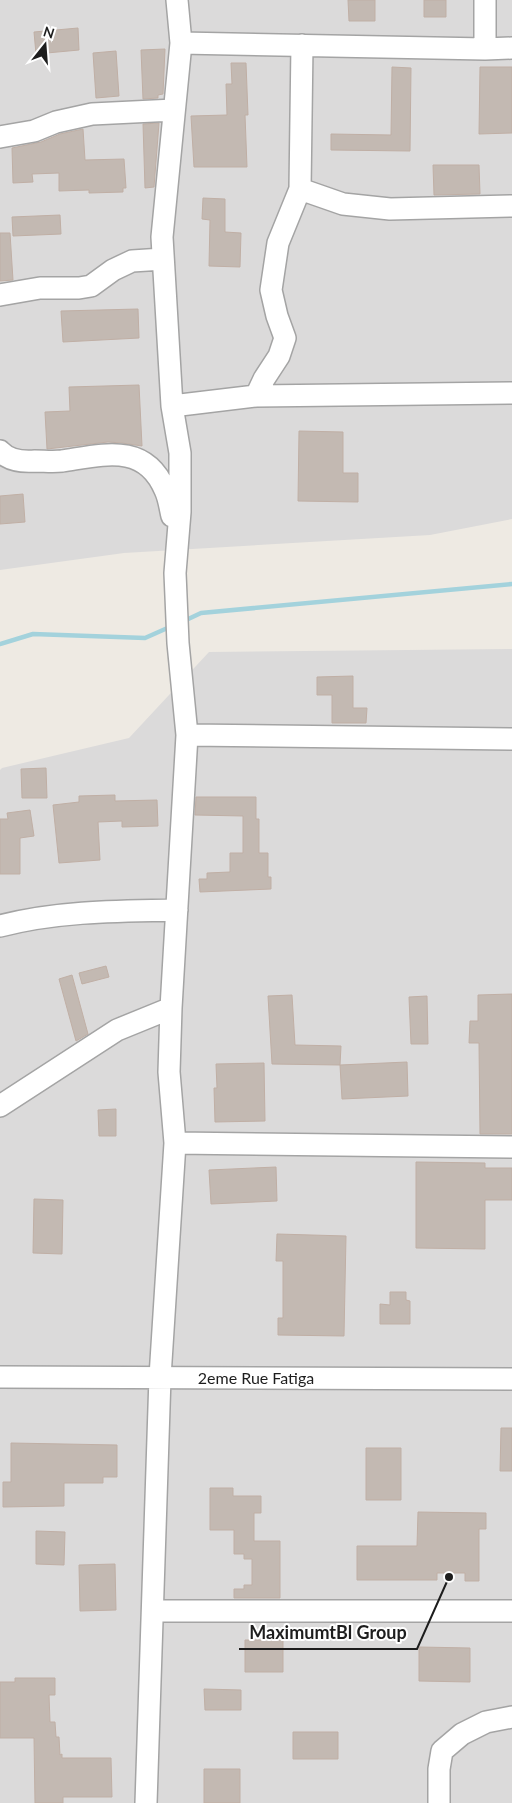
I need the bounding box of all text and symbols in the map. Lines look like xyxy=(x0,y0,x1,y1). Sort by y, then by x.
north arrow xyxy=(20,20,70,70)
text: N xyxy=(41,22,57,42)
street label: 2eme Rue Fatiga xyxy=(198,1368,314,1387)
callout: MaximumtBl Group xyxy=(239,1616,417,1649)
text: MaximumtBl Group xyxy=(249,1621,407,1643)

